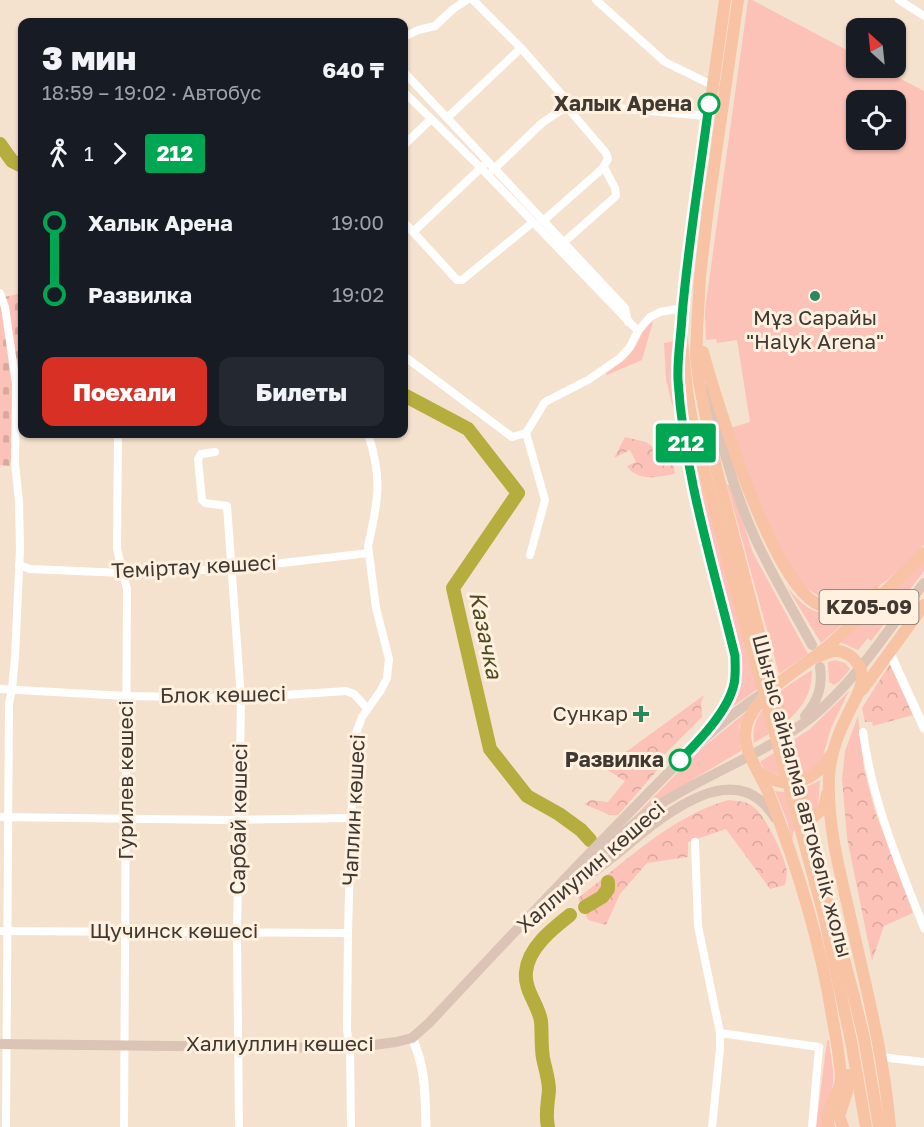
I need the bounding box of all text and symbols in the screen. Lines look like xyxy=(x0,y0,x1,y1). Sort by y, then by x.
north arrow xyxy=(846,18,906,78)
map controls xyxy=(846,18,906,150)
text: 3 мин xyxy=(42,38,136,77)
text: 640 ₸ xyxy=(322,56,384,83)
text: 18:59 – 19:02 · Автобус xyxy=(42,80,261,104)
place label: Халык Арена xyxy=(554,90,692,116)
button: locate xyxy=(846,90,906,150)
marker: Халык Арена xyxy=(698,93,720,115)
icon: walk xyxy=(42,137,75,170)
icon: forward xyxy=(103,137,136,170)
text: 212 xyxy=(157,140,193,166)
text: 1 xyxy=(84,141,94,165)
text: Халык Арена xyxy=(88,209,233,236)
text: 19:00 xyxy=(331,210,384,234)
text: Развилка xyxy=(88,281,192,308)
text: 19:02 xyxy=(332,282,384,306)
marker: Мұз Сарайы "Halyk Arena" xyxy=(808,289,822,303)
place label: Мұз Сарайы "Halyk Arena" xyxy=(746,304,884,354)
button: Поехали xyxy=(42,357,207,426)
button: Билеты xyxy=(219,357,384,426)
line badge: 212 xyxy=(652,424,720,462)
text: 212 xyxy=(668,430,704,456)
street label: Теміртау көшесі xyxy=(111,549,277,583)
water label: Казачка xyxy=(464,589,509,683)
road number: KZ05-09 xyxy=(820,590,918,624)
street label: Шығыс айналма автокөлік жолы xyxy=(747,631,859,960)
street label: Блок көшесі xyxy=(160,680,286,708)
street label: Гурилев көшесі xyxy=(112,700,138,860)
place label: Сункар xyxy=(553,700,628,726)
marker: Сункар xyxy=(632,705,650,723)
street label: Чаплин көшесі xyxy=(336,733,370,887)
street label: Сарбай көшесі xyxy=(224,743,252,895)
place label: Развилка xyxy=(565,746,664,772)
marker: Развилка xyxy=(669,749,691,771)
street label: Халлиулин көшесі xyxy=(511,795,670,938)
street label: Щучинск көшесі xyxy=(89,917,259,943)
street label: Халиуллин көшесі xyxy=(186,1030,374,1056)

